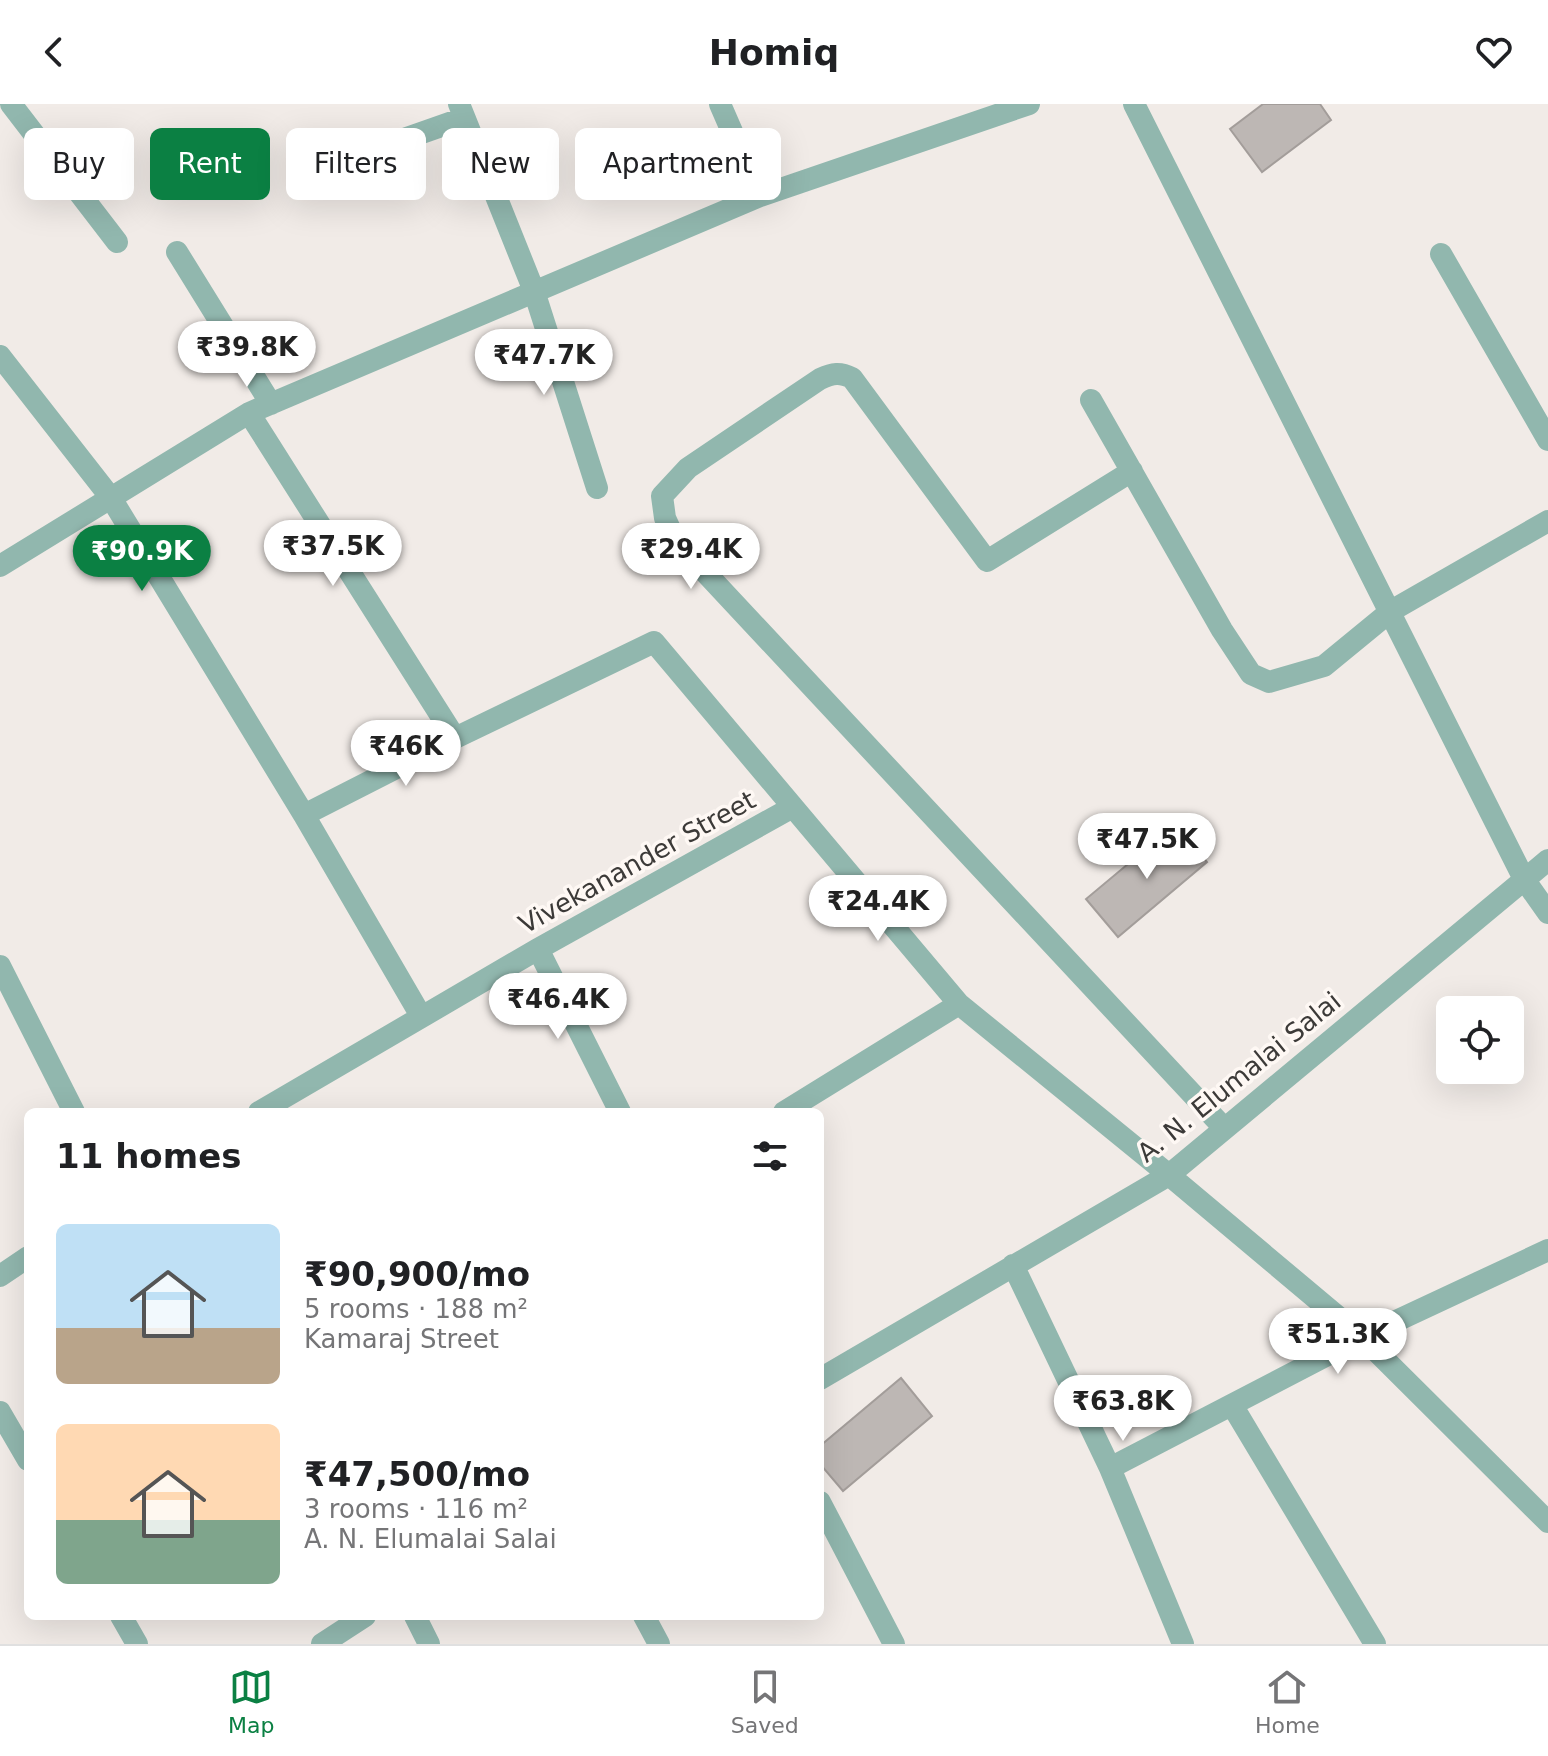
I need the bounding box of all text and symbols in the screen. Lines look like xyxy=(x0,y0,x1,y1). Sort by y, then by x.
icon: back xyxy=(32,30,76,74)
icon: heart xyxy=(1472,30,1516,74)
text: Homiq xyxy=(709,32,839,73)
chip: Buy xyxy=(24,128,134,200)
chip: Rent xyxy=(150,128,270,200)
chip: Filters xyxy=(286,128,426,200)
chip: New xyxy=(442,128,559,200)
chip: Apartment xyxy=(575,128,781,200)
pin: ₹39.8K xyxy=(182,321,312,389)
pin: ₹47.7K xyxy=(479,329,609,397)
text: ₹39.8K xyxy=(196,332,298,362)
text: ₹47.7K xyxy=(493,340,595,370)
pin: ₹37.5K xyxy=(268,520,398,588)
pin: ₹29.4K xyxy=(626,523,756,591)
pin: ₹90.9K xyxy=(77,525,207,593)
text: ₹37.5K xyxy=(282,531,384,561)
text: ₹29.4K xyxy=(640,534,742,564)
text: ₹90.9K xyxy=(91,536,193,566)
pin: ₹46K xyxy=(359,720,453,788)
text: ₹46K xyxy=(369,731,443,761)
street label: Vivekanander Street xyxy=(514,784,760,940)
pin: ₹47.5K xyxy=(1082,813,1212,881)
text: ₹47.5K xyxy=(1096,824,1198,854)
pin: ₹24.4K xyxy=(813,875,943,943)
text: ₹24.4K xyxy=(827,886,929,916)
pin: ₹46.4K xyxy=(493,973,623,1041)
text: ₹46.4K xyxy=(507,984,609,1014)
street label: A. N. Elumalai Salai xyxy=(1131,986,1347,1168)
map controls xyxy=(1436,996,1524,1084)
button: locate xyxy=(1436,996,1524,1084)
icon: filters xyxy=(748,1134,792,1178)
text: 11 homes xyxy=(56,1136,241,1176)
text: ₹90,900/mo xyxy=(304,1254,530,1294)
icon: home xyxy=(120,1256,216,1352)
text: 5 rooms · 188 m² xyxy=(304,1294,528,1324)
pin: ₹51.3K xyxy=(1273,1308,1403,1376)
text: ₹51.3K xyxy=(1287,1319,1389,1349)
text: Kamaraj Street xyxy=(304,1324,499,1354)
pin: ₹63.8K xyxy=(1058,1375,1188,1443)
text: ₹63.8K xyxy=(1072,1386,1174,1416)
text: ₹47,500/mo xyxy=(304,1454,530,1494)
icon: home xyxy=(120,1456,216,1552)
text: 3 rooms · 116 m² xyxy=(304,1494,528,1524)
text: A. N. Elumalai Salai xyxy=(304,1524,557,1554)
tab: Map xyxy=(228,1665,275,1738)
tab: Saved xyxy=(731,1665,799,1738)
tab: Home xyxy=(1255,1665,1320,1738)

